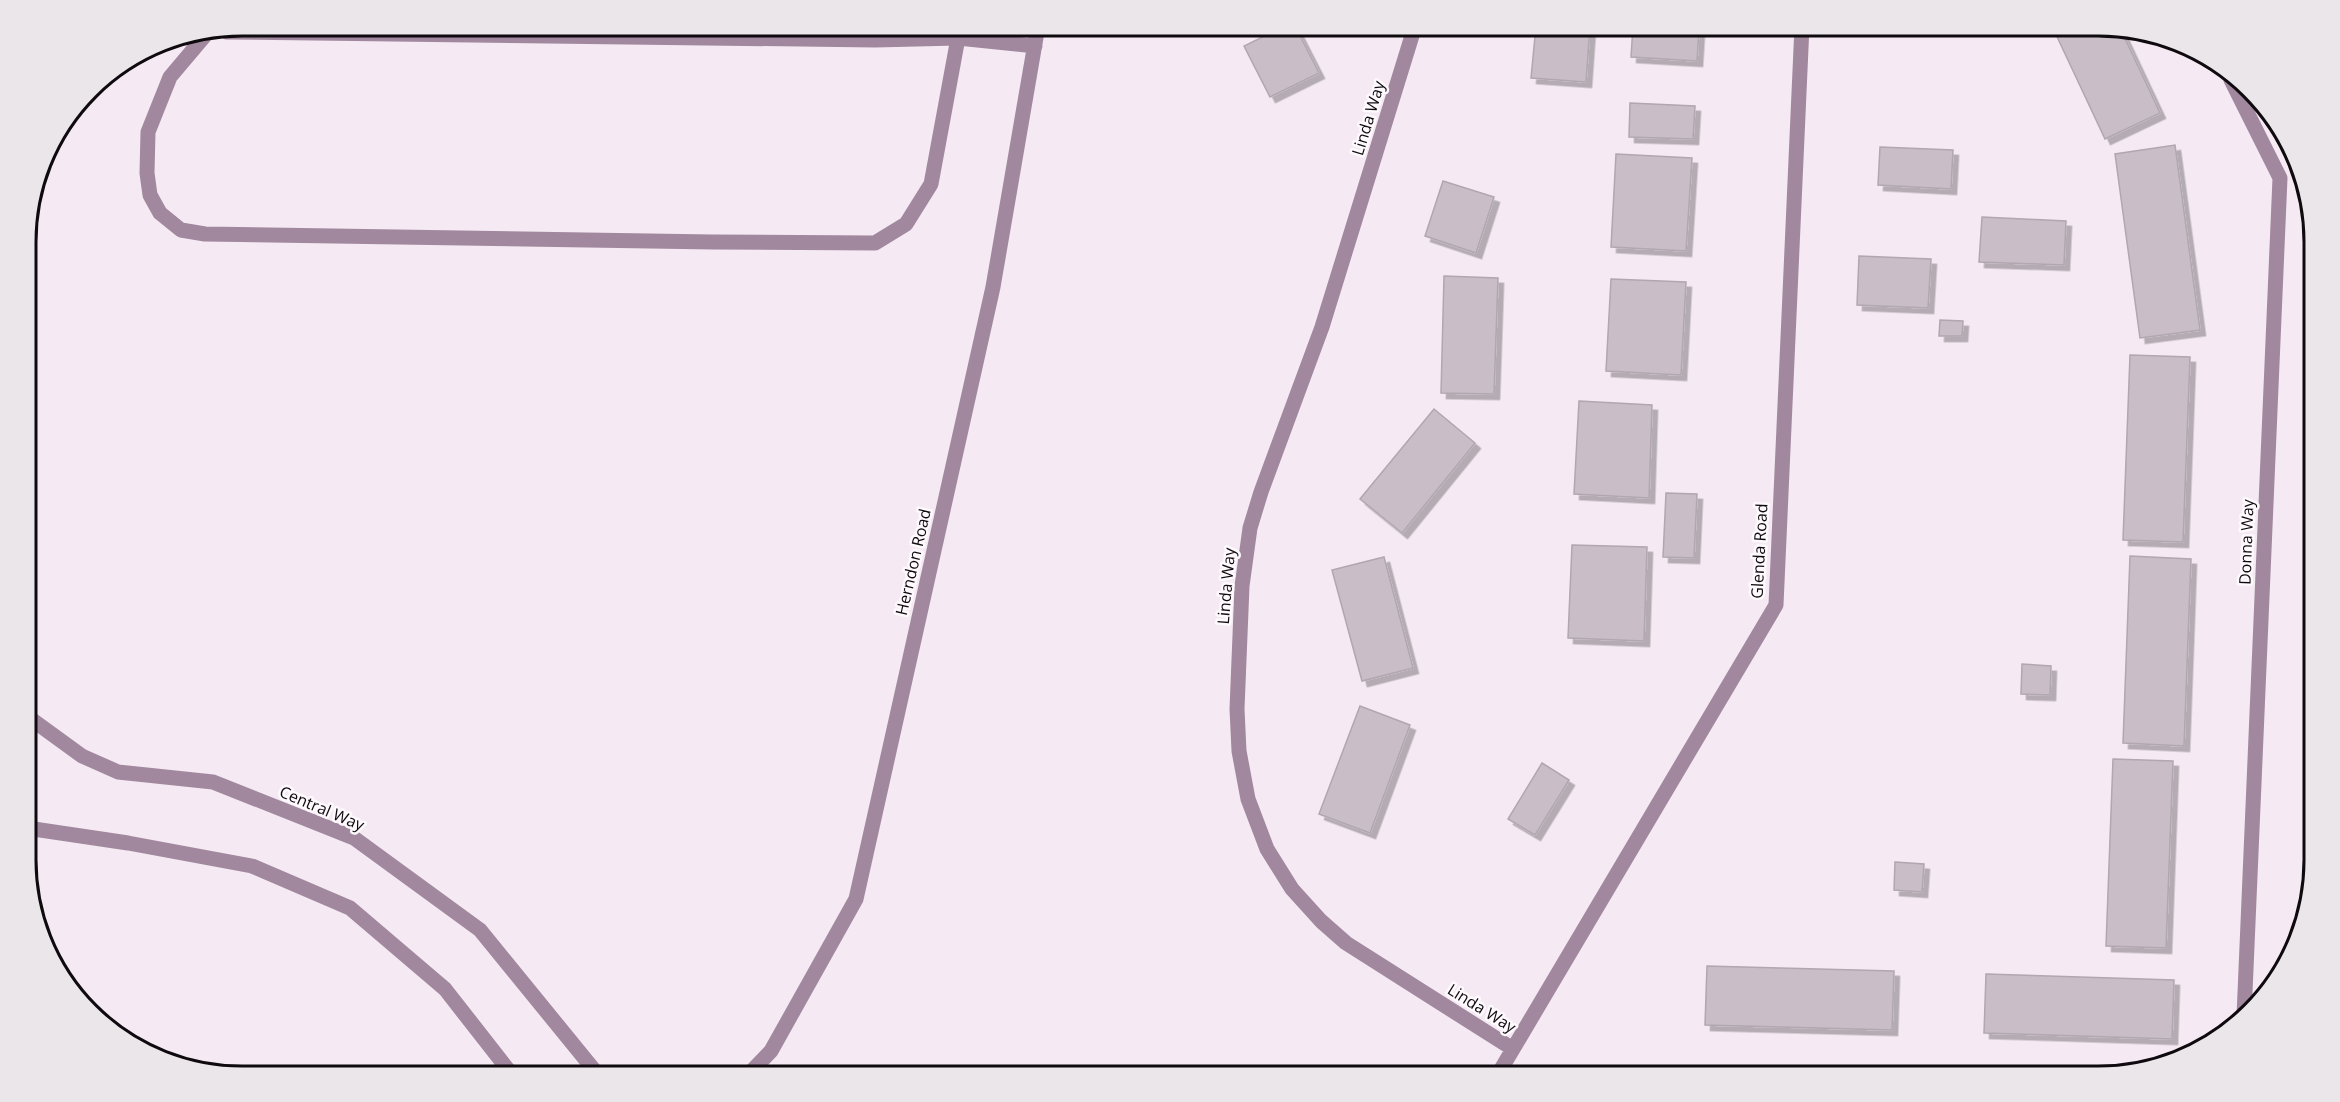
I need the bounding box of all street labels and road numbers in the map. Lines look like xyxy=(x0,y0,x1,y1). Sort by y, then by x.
street label: Linda Way xyxy=(1346,77,1390,158)
street label: Donna Way xyxy=(2234,498,2259,585)
street label: Glenda Road xyxy=(1746,503,1772,599)
street label: Herndon Road xyxy=(890,507,936,617)
street label: Linda Way xyxy=(1212,546,1240,625)
street label: Central Way xyxy=(276,780,369,836)
street label: Linda Way xyxy=(1444,978,1521,1038)

